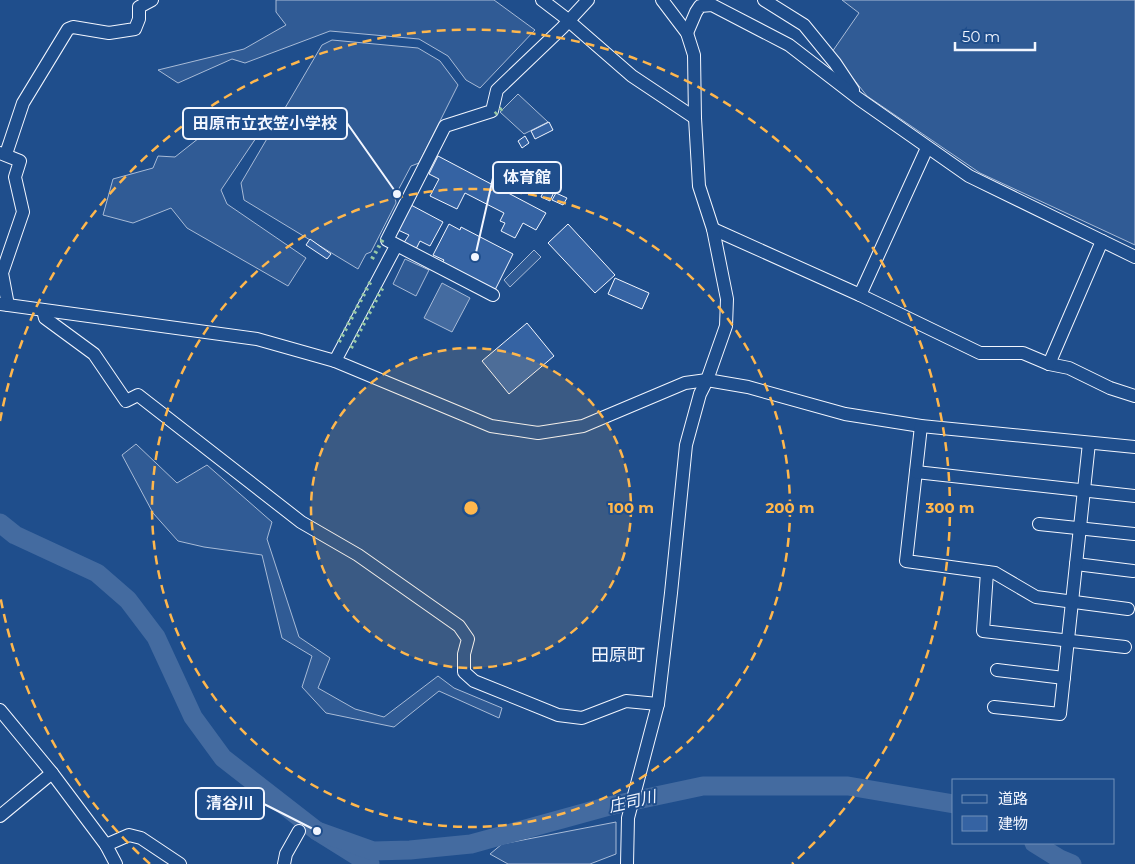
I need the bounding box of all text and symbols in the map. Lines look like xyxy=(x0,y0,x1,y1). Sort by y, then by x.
scale bar xyxy=(955,20,1035,52)
text: 50 m xyxy=(962,27,1000,46)
callout: 田原市立衣笠小学校 xyxy=(183,108,347,139)
text: 田原市立衣笠小学校 xyxy=(193,114,337,133)
callout: 体育館 xyxy=(493,162,561,193)
text: 体育館 xyxy=(503,168,551,187)
text: 100 m xyxy=(608,498,654,517)
text: 200 m xyxy=(765,498,815,517)
text: 300 m xyxy=(924,498,975,517)
centre of rings xyxy=(462,499,480,517)
district label: 田原町 xyxy=(591,644,645,666)
legend xyxy=(952,779,1115,844)
water label: 庄司川 xyxy=(607,786,660,816)
callout: 清谷川 xyxy=(196,788,264,819)
text: 道路 xyxy=(998,789,1028,808)
text: 清谷川 xyxy=(206,794,254,813)
text: 建物 xyxy=(998,814,1028,833)

